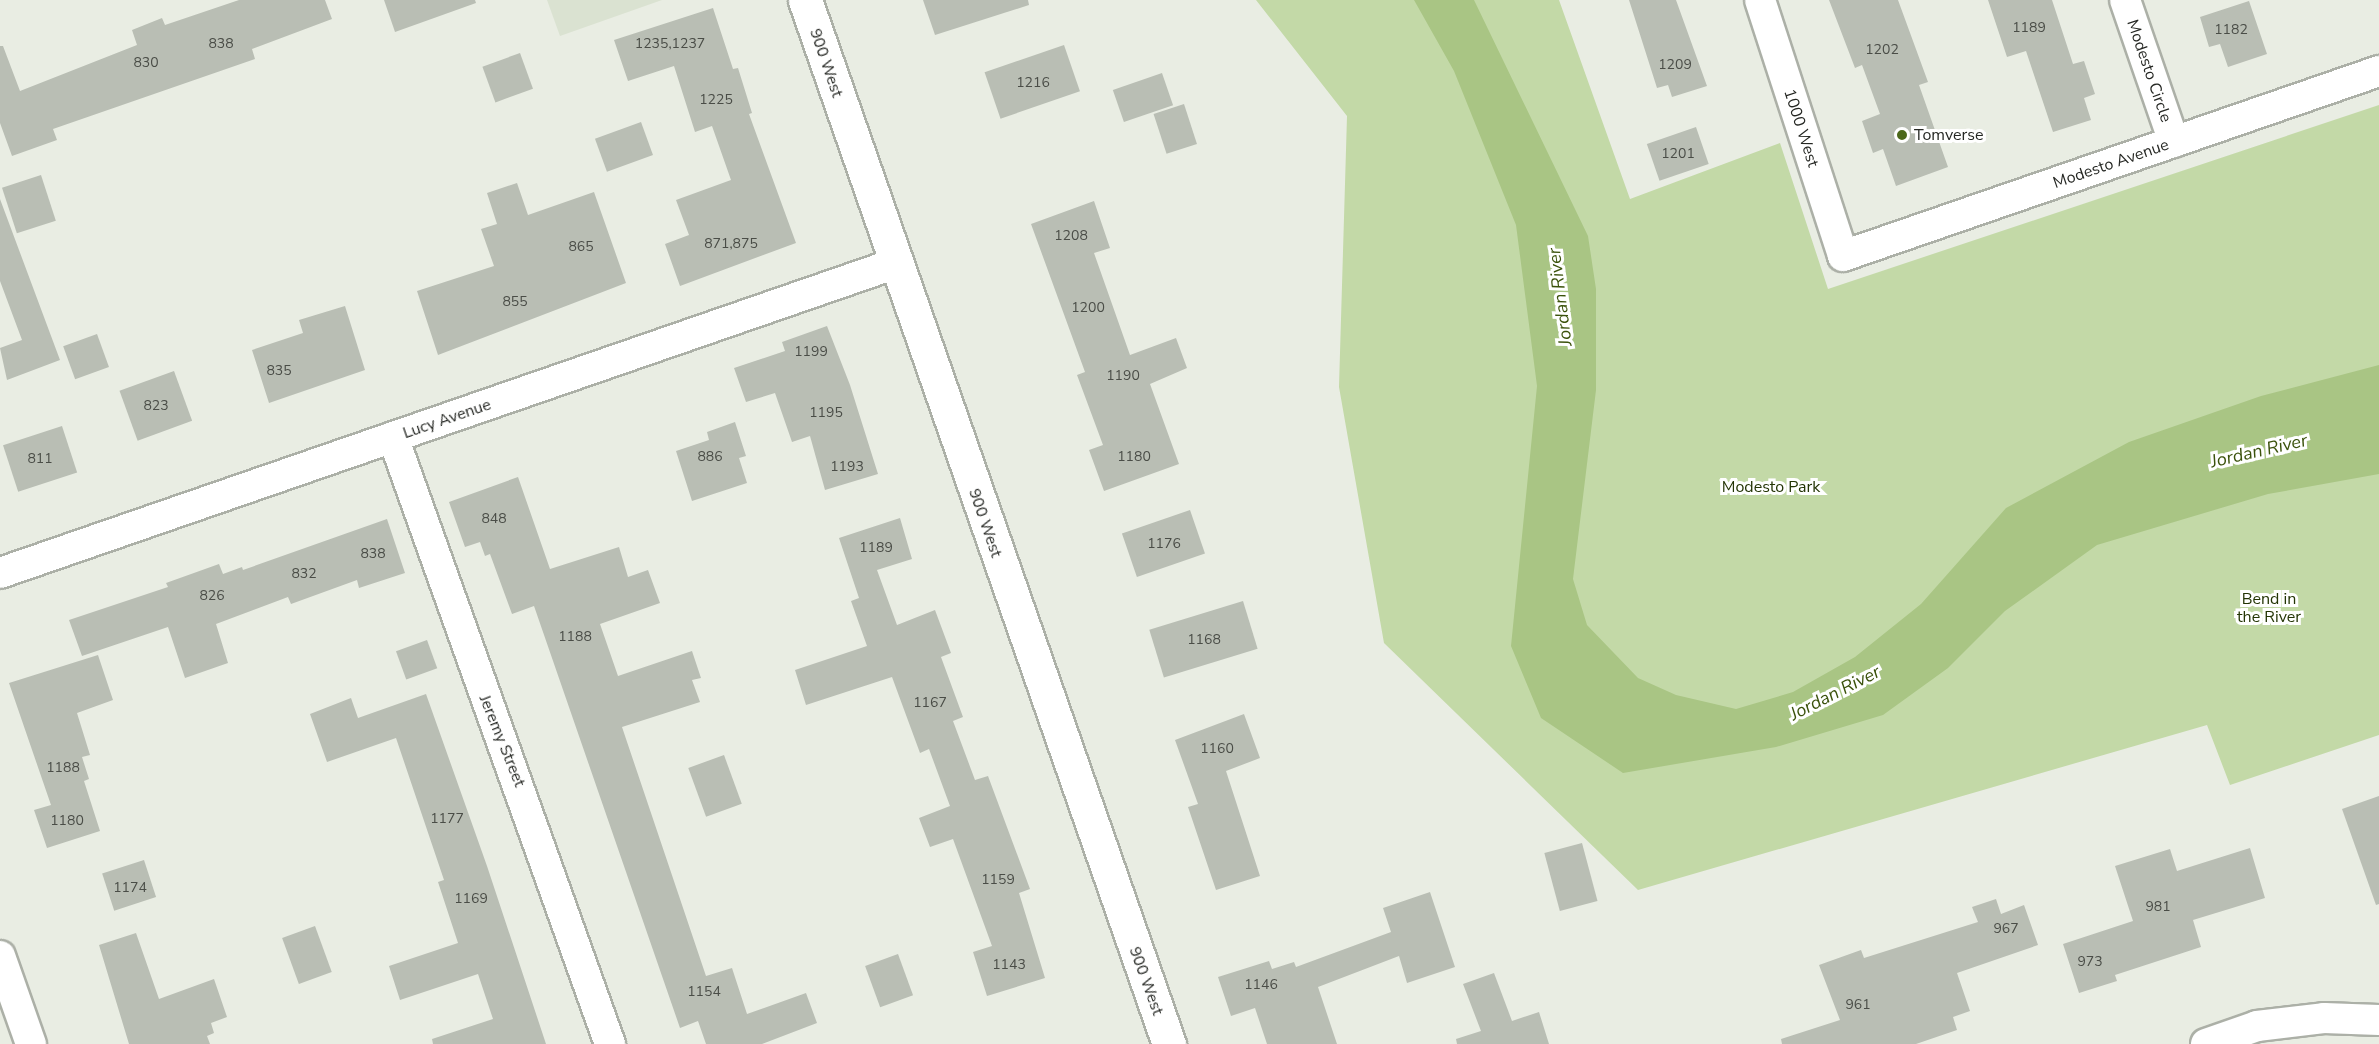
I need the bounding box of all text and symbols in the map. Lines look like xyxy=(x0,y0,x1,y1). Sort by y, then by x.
street label: Modesto Circle xyxy=(2122,17,2176,125)
house number: 1189 xyxy=(2012,20,2046,36)
house number: 1182 xyxy=(2214,22,2248,38)
street label: 900 West xyxy=(805,26,847,100)
house number: 838 xyxy=(208,36,234,52)
house number: 1235,1237 xyxy=(635,36,705,52)
house number: 1202 xyxy=(1865,42,1899,58)
house number: 830 xyxy=(133,55,159,71)
house number: 1209 xyxy=(1658,57,1692,73)
house number: 1216 xyxy=(1016,75,1050,91)
street label: 1000 West xyxy=(1779,87,1823,169)
house number: 1225 xyxy=(699,92,733,108)
place label: Tomverse xyxy=(1914,125,1983,145)
marker: Tomverse xyxy=(1895,128,1909,142)
street label: Modesto Avenue xyxy=(2051,135,2171,193)
house number: 1201 xyxy=(1661,146,1695,162)
house number: 1208 xyxy=(1054,228,1088,244)
house number: 871,875 xyxy=(704,236,758,252)
house number: 865 xyxy=(568,239,594,255)
water label: Jordan River xyxy=(1543,247,1577,347)
house number: 855 xyxy=(502,294,528,310)
house number: 1200 xyxy=(1071,300,1105,316)
house number: 1199 xyxy=(794,344,828,360)
house number: 835 xyxy=(266,363,292,379)
house number: 1190 xyxy=(1106,368,1140,384)
street label: Lucy Avenue xyxy=(400,395,494,443)
house number: 823 xyxy=(143,398,169,414)
house number: 1195 xyxy=(809,405,843,421)
water label: Jordan River xyxy=(2209,429,2309,473)
house number: 886 xyxy=(697,449,723,465)
house number: 1180 xyxy=(1117,449,1151,465)
house number: 811 xyxy=(27,451,53,467)
house number: 1193 xyxy=(830,459,864,475)
park label: Modesto Park xyxy=(1722,477,1820,497)
street label: 900 West xyxy=(964,486,1006,560)
house number: 848 xyxy=(481,511,507,527)
house number: 1176 xyxy=(1147,536,1181,552)
house number: 1189 xyxy=(859,540,893,556)
house number: 838 xyxy=(360,546,386,562)
house number: 832 xyxy=(291,566,317,582)
house number: 826 xyxy=(199,588,225,604)
park label: Bend in the River xyxy=(2237,589,2301,627)
house number: 1188 xyxy=(558,629,592,645)
house number: 1168 xyxy=(1187,632,1221,648)
water label: Jordan River xyxy=(1786,661,1884,725)
street label: Jeremy Street xyxy=(475,692,529,790)
house number: 1167 xyxy=(913,695,947,711)
house number: 1160 xyxy=(1200,741,1234,757)
house number: 1188 xyxy=(46,760,80,776)
house number: 1177 xyxy=(430,811,464,827)
house number: 1180 xyxy=(50,813,84,829)
house number: 1159 xyxy=(981,872,1015,888)
house number: 1174 xyxy=(113,880,147,896)
house number: 1169 xyxy=(454,891,488,907)
house number: 981 xyxy=(2145,899,2171,915)
house number: 967 xyxy=(1993,921,2019,937)
street label: 900 West xyxy=(1125,944,1167,1018)
house number: 973 xyxy=(2077,954,2103,970)
house number: 1143 xyxy=(992,957,1026,973)
house number: 1146 xyxy=(1244,977,1278,993)
house number: 1154 xyxy=(687,984,721,1000)
house number: 961 xyxy=(1845,997,1871,1013)

